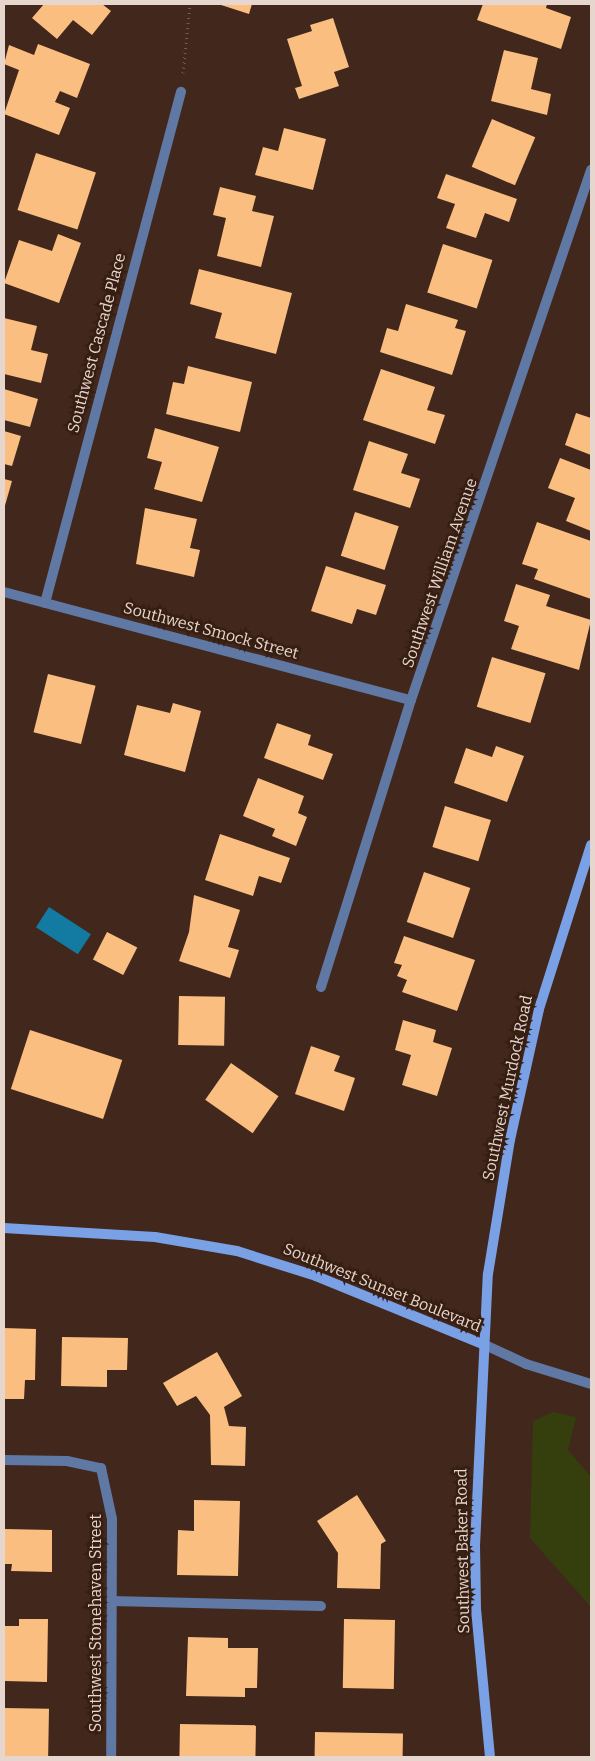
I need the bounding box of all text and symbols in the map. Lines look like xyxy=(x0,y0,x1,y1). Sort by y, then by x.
street label: Southwest Cascade Place xyxy=(64,251,130,435)
street label: Southwest William Avenue xyxy=(398,476,482,670)
street label: Southwest Smock Street xyxy=(121,598,301,664)
street label: Southwest Murdock Road xyxy=(479,994,537,1182)
street label: Southwest Sunset Boulevard xyxy=(280,1239,484,1337)
street label: Southwest Baker Road xyxy=(452,1468,474,1634)
street label: Southwest Stonehaven Street xyxy=(86,1514,106,1732)

